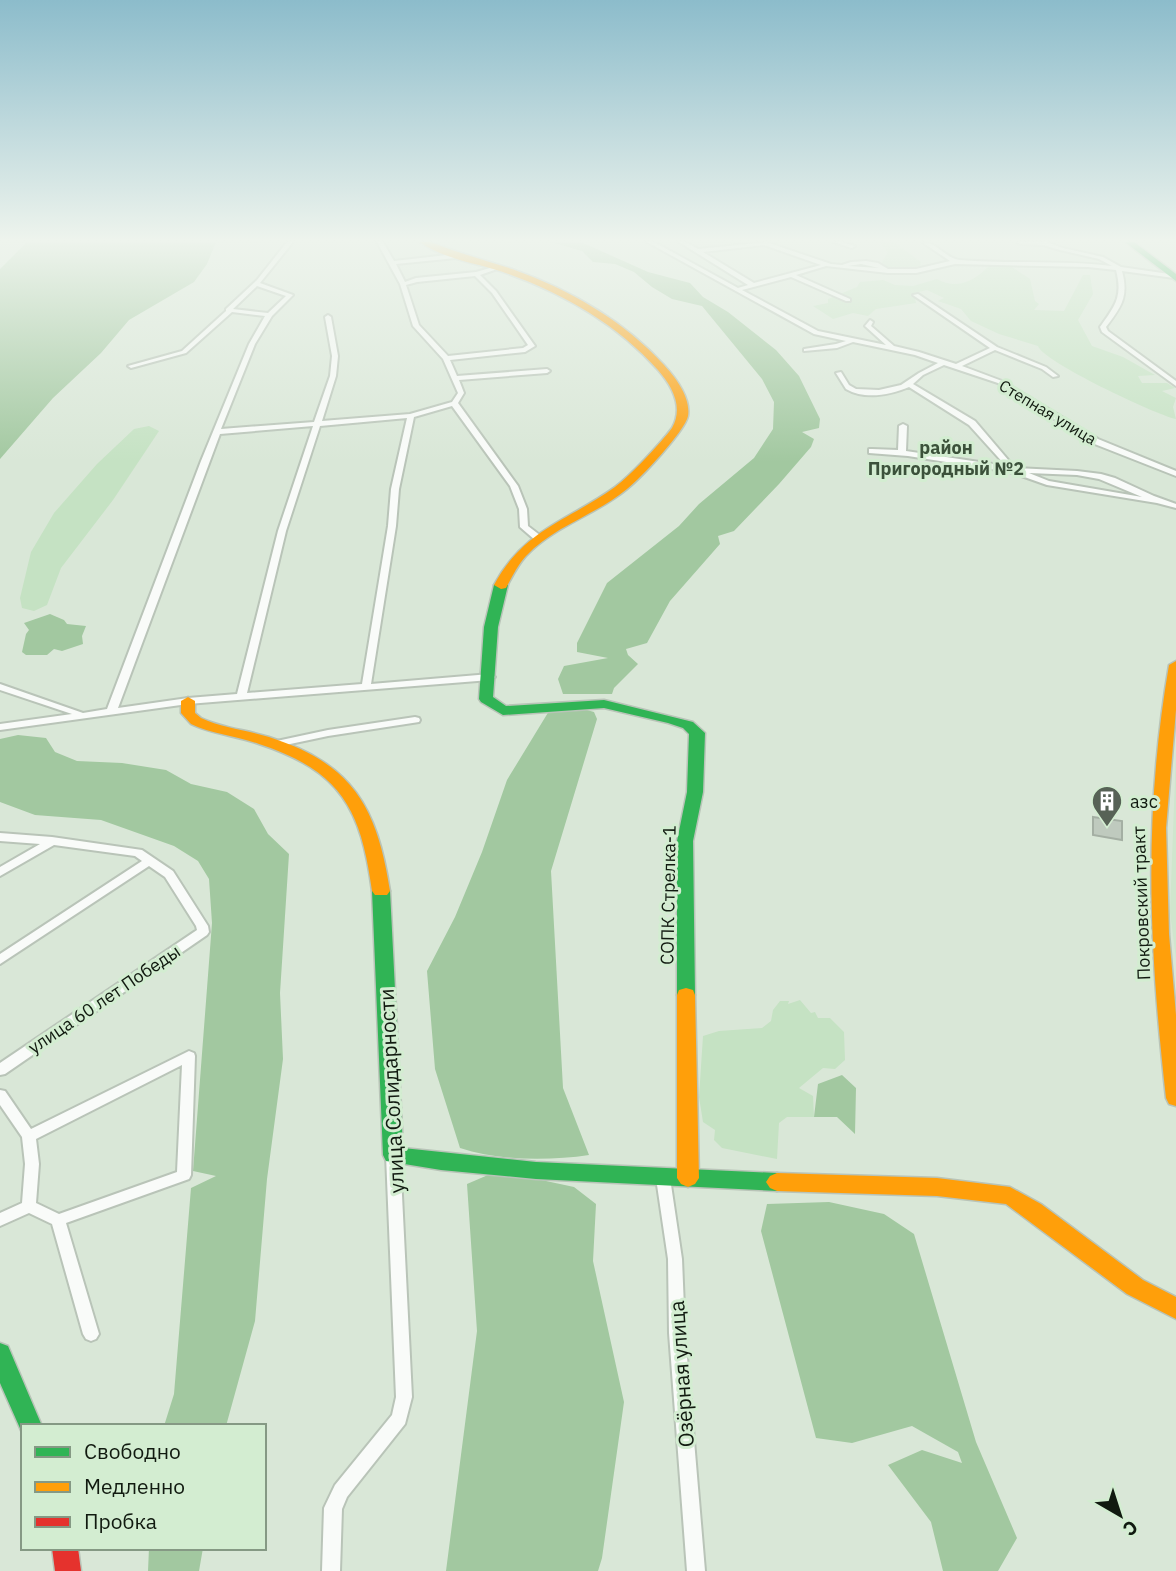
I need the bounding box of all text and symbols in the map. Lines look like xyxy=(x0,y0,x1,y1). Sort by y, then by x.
street label: Степная улица xyxy=(996,375,1101,449)
district label: район Пригородный №2 xyxy=(868,436,1024,480)
building icon: азс xyxy=(1090,784,1124,828)
place label: азс xyxy=(1130,790,1158,813)
street label: СОПК Стрелка-1 xyxy=(655,825,681,965)
street label: Покровский тракт xyxy=(1127,825,1155,981)
street label: улица 60 лет Победы xyxy=(23,939,185,1059)
street label: улица Солидарности xyxy=(372,988,410,1194)
street label: Озёрная улица xyxy=(662,1300,700,1448)
legend xyxy=(21,1424,266,1550)
text: Свободно xyxy=(84,1437,181,1465)
text: Медленно xyxy=(84,1472,185,1500)
north arrow xyxy=(1085,1480,1155,1550)
text: Пробка xyxy=(84,1507,157,1535)
text: С xyxy=(1118,1515,1143,1541)

